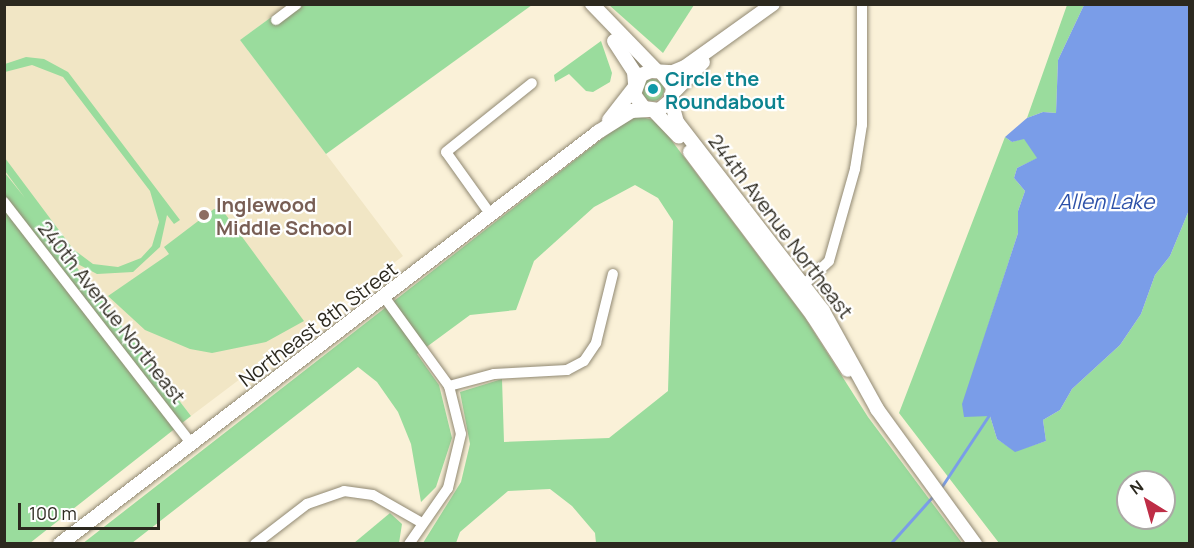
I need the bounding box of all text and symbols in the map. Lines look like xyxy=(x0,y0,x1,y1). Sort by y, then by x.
place label: Circle the Roundabout xyxy=(665,66,785,113)
marker: Circle the Roundabout xyxy=(646,82,660,96)
street label: 244th Avenue Northeast xyxy=(704,129,858,323)
water label: Allen Lake xyxy=(1058,188,1154,214)
place label: Inglewood Middle School xyxy=(216,192,353,239)
marker: Inglewood Middle School xyxy=(197,208,211,222)
street label: 240th Avenue Northeast xyxy=(33,216,191,408)
street label: Northeast 8th Street xyxy=(234,257,402,391)
north arrow xyxy=(1116,470,1176,530)
text: N xyxy=(1125,475,1148,499)
scale bar xyxy=(21,491,164,529)
text: 100 m xyxy=(29,501,77,525)

